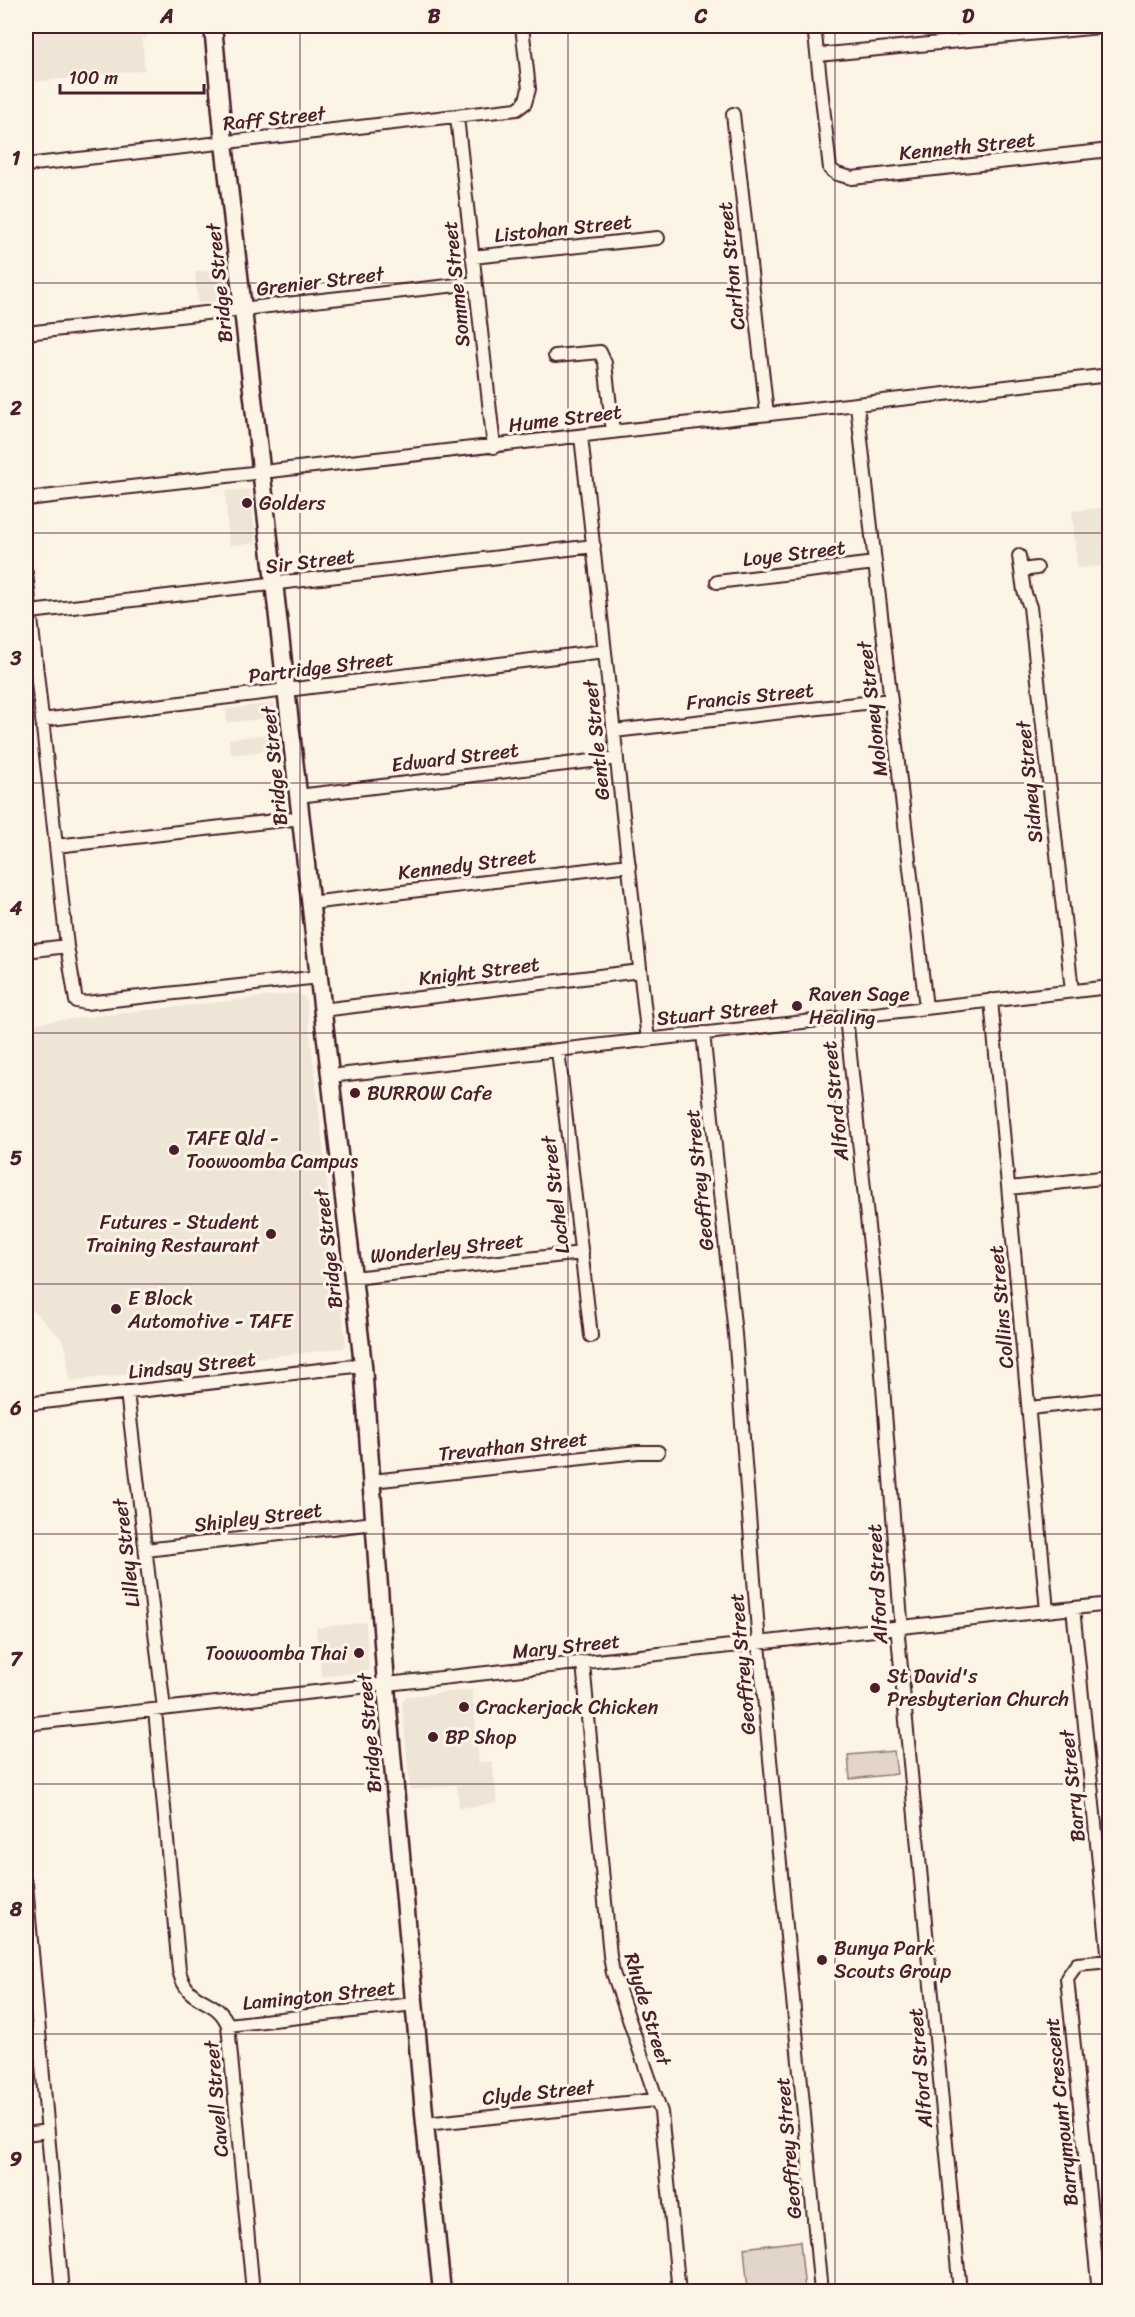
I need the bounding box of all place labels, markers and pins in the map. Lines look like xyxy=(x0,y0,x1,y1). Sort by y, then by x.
place label: Golders xyxy=(259,486,326,521)
marker: Golders xyxy=(240,496,254,510)
place label: Raven Sage Healing xyxy=(809,977,910,1035)
marker: Raven Sage Healing xyxy=(790,999,804,1013)
place label: BURROW Cafe xyxy=(367,1076,492,1111)
marker: BURROW Cafe xyxy=(348,1086,362,1100)
place label: TAFE Qld - Toowoomba Campus xyxy=(186,1121,359,1179)
marker: TAFE Qld - Toowoomba Campus xyxy=(167,1143,181,1157)
place label: Futures - Student Training Restaurant xyxy=(86,1205,260,1263)
marker: Futures - Student Training Restaurant xyxy=(264,1227,278,1241)
place label: E Block Automotive - TAFE xyxy=(127,1281,295,1339)
marker: E Block Automotive - TAFE xyxy=(109,1302,123,1316)
place label: Toowoomba Thai xyxy=(205,1636,348,1671)
marker: Toowoomba Thai xyxy=(352,1646,366,1660)
place label: St David's Presbyterian Church xyxy=(887,1659,1069,1717)
marker: St David's Presbyterian Church xyxy=(868,1681,882,1695)
place label: Crackerjack Chicken xyxy=(476,1690,658,1725)
marker: Crackerjack Chicken xyxy=(457,1700,471,1714)
place label: BP Shop xyxy=(445,1720,517,1755)
marker: BP Shop xyxy=(426,1730,440,1744)
place label: Bunya Park Scouts Group xyxy=(834,1931,952,1989)
marker: Bunya Park Scouts Group xyxy=(815,1953,829,1967)

